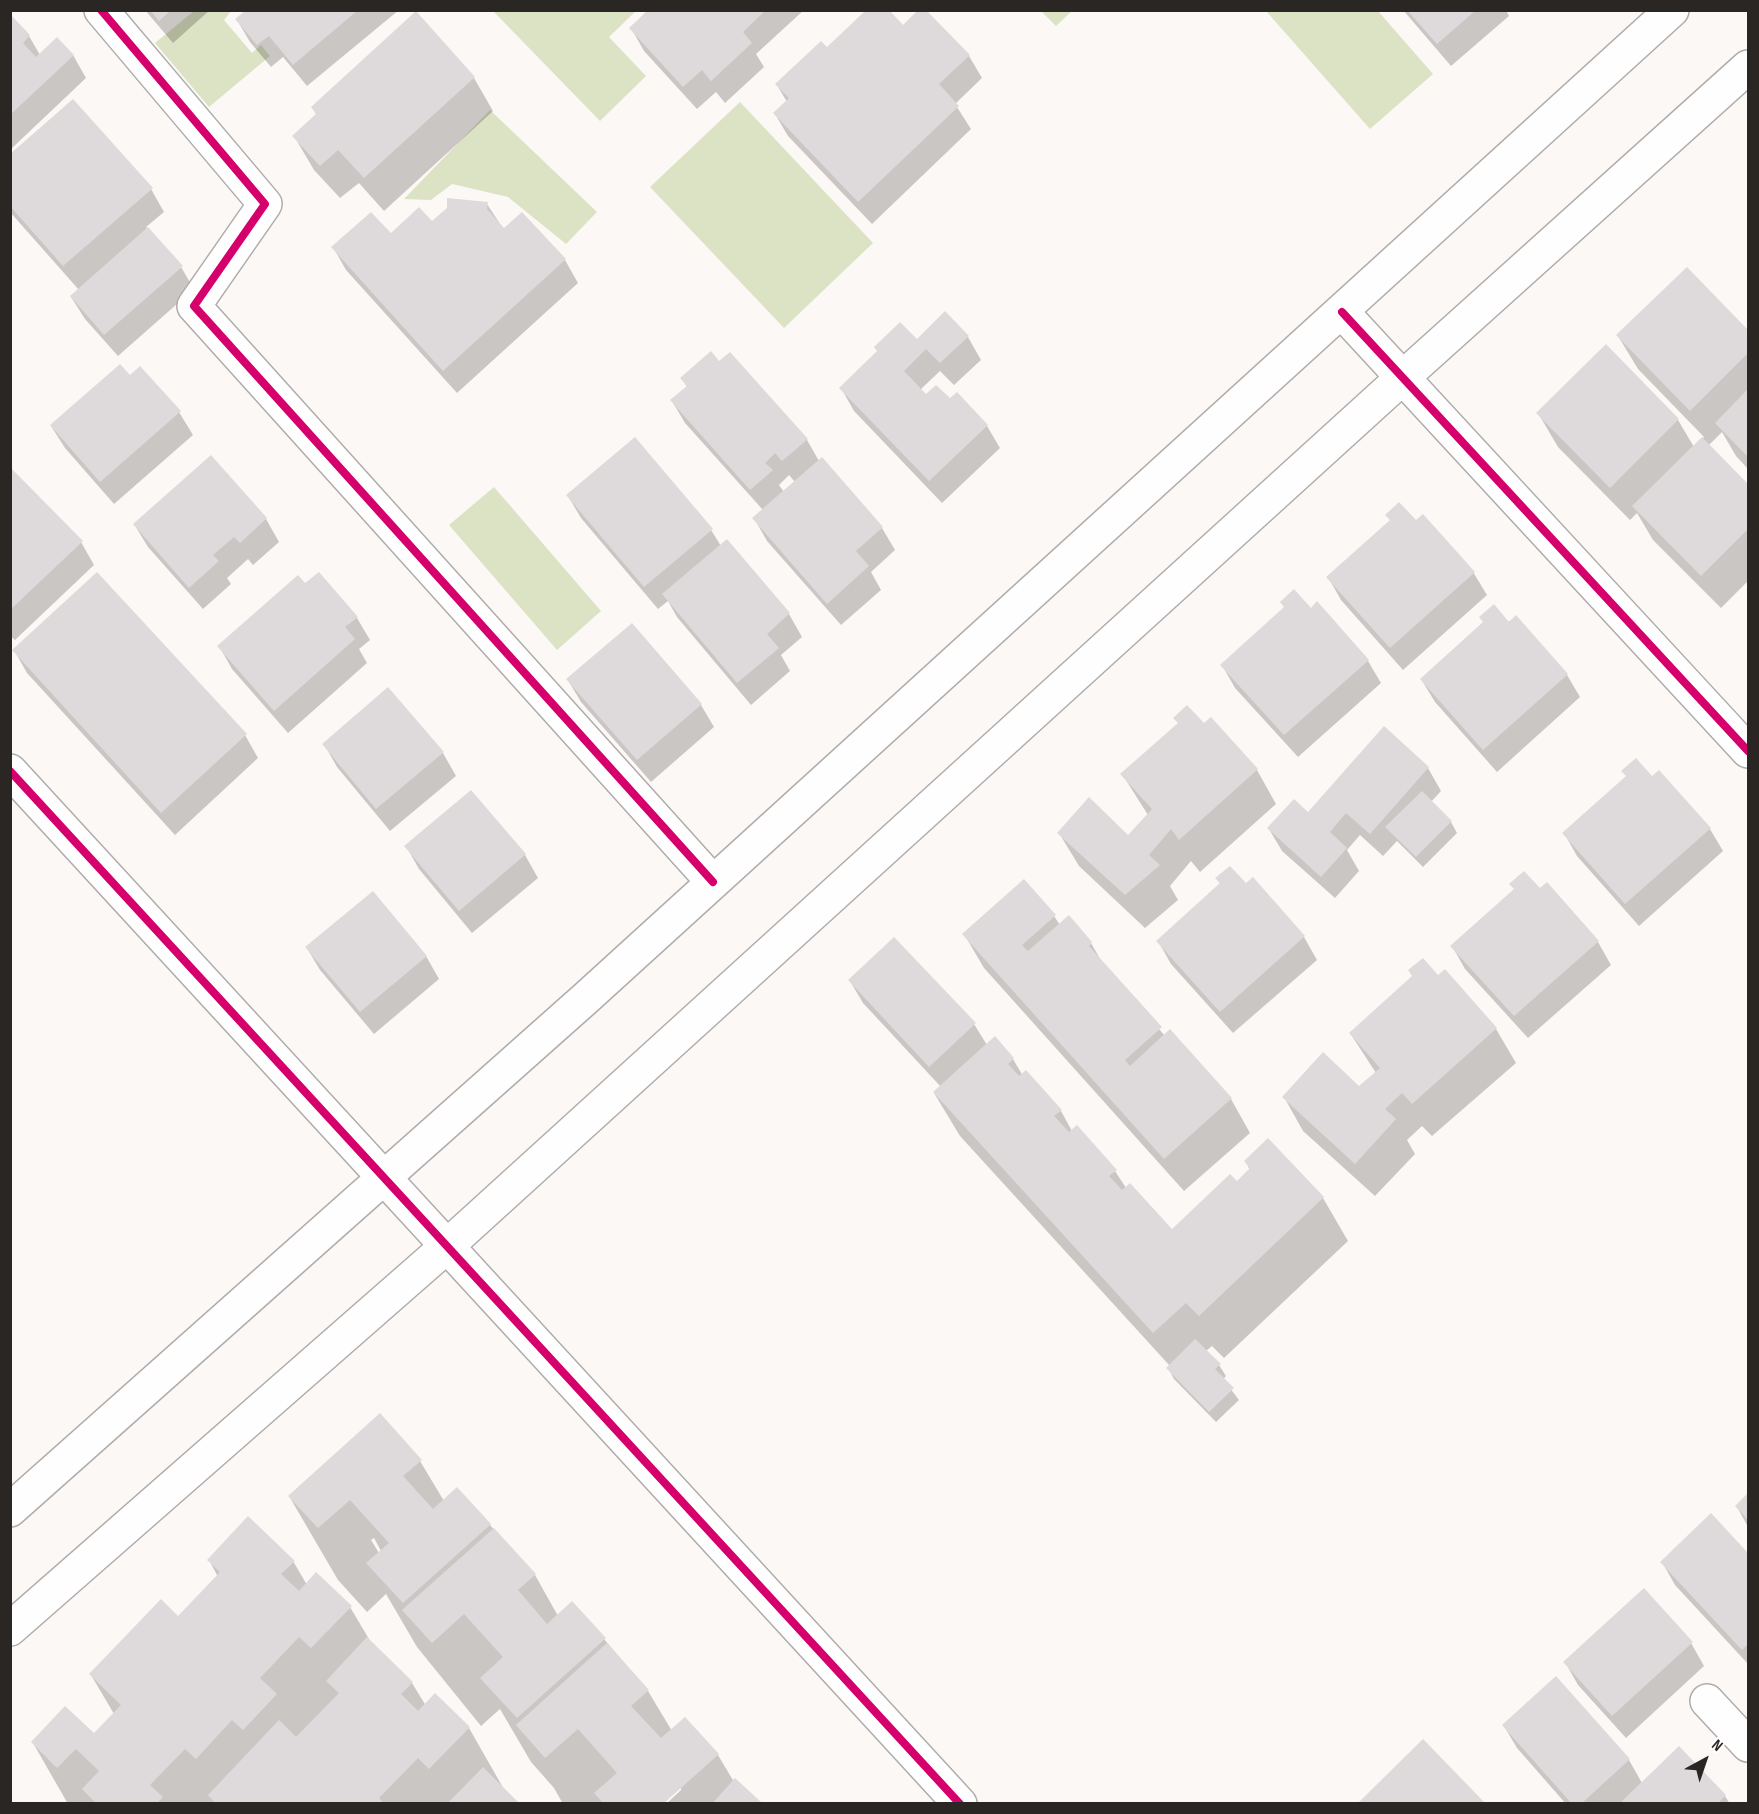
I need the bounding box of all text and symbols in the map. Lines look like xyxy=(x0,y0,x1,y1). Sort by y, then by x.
north arrow xyxy=(1675,1730,1735,1790)
text: N xyxy=(1708,1736,1726,1756)

